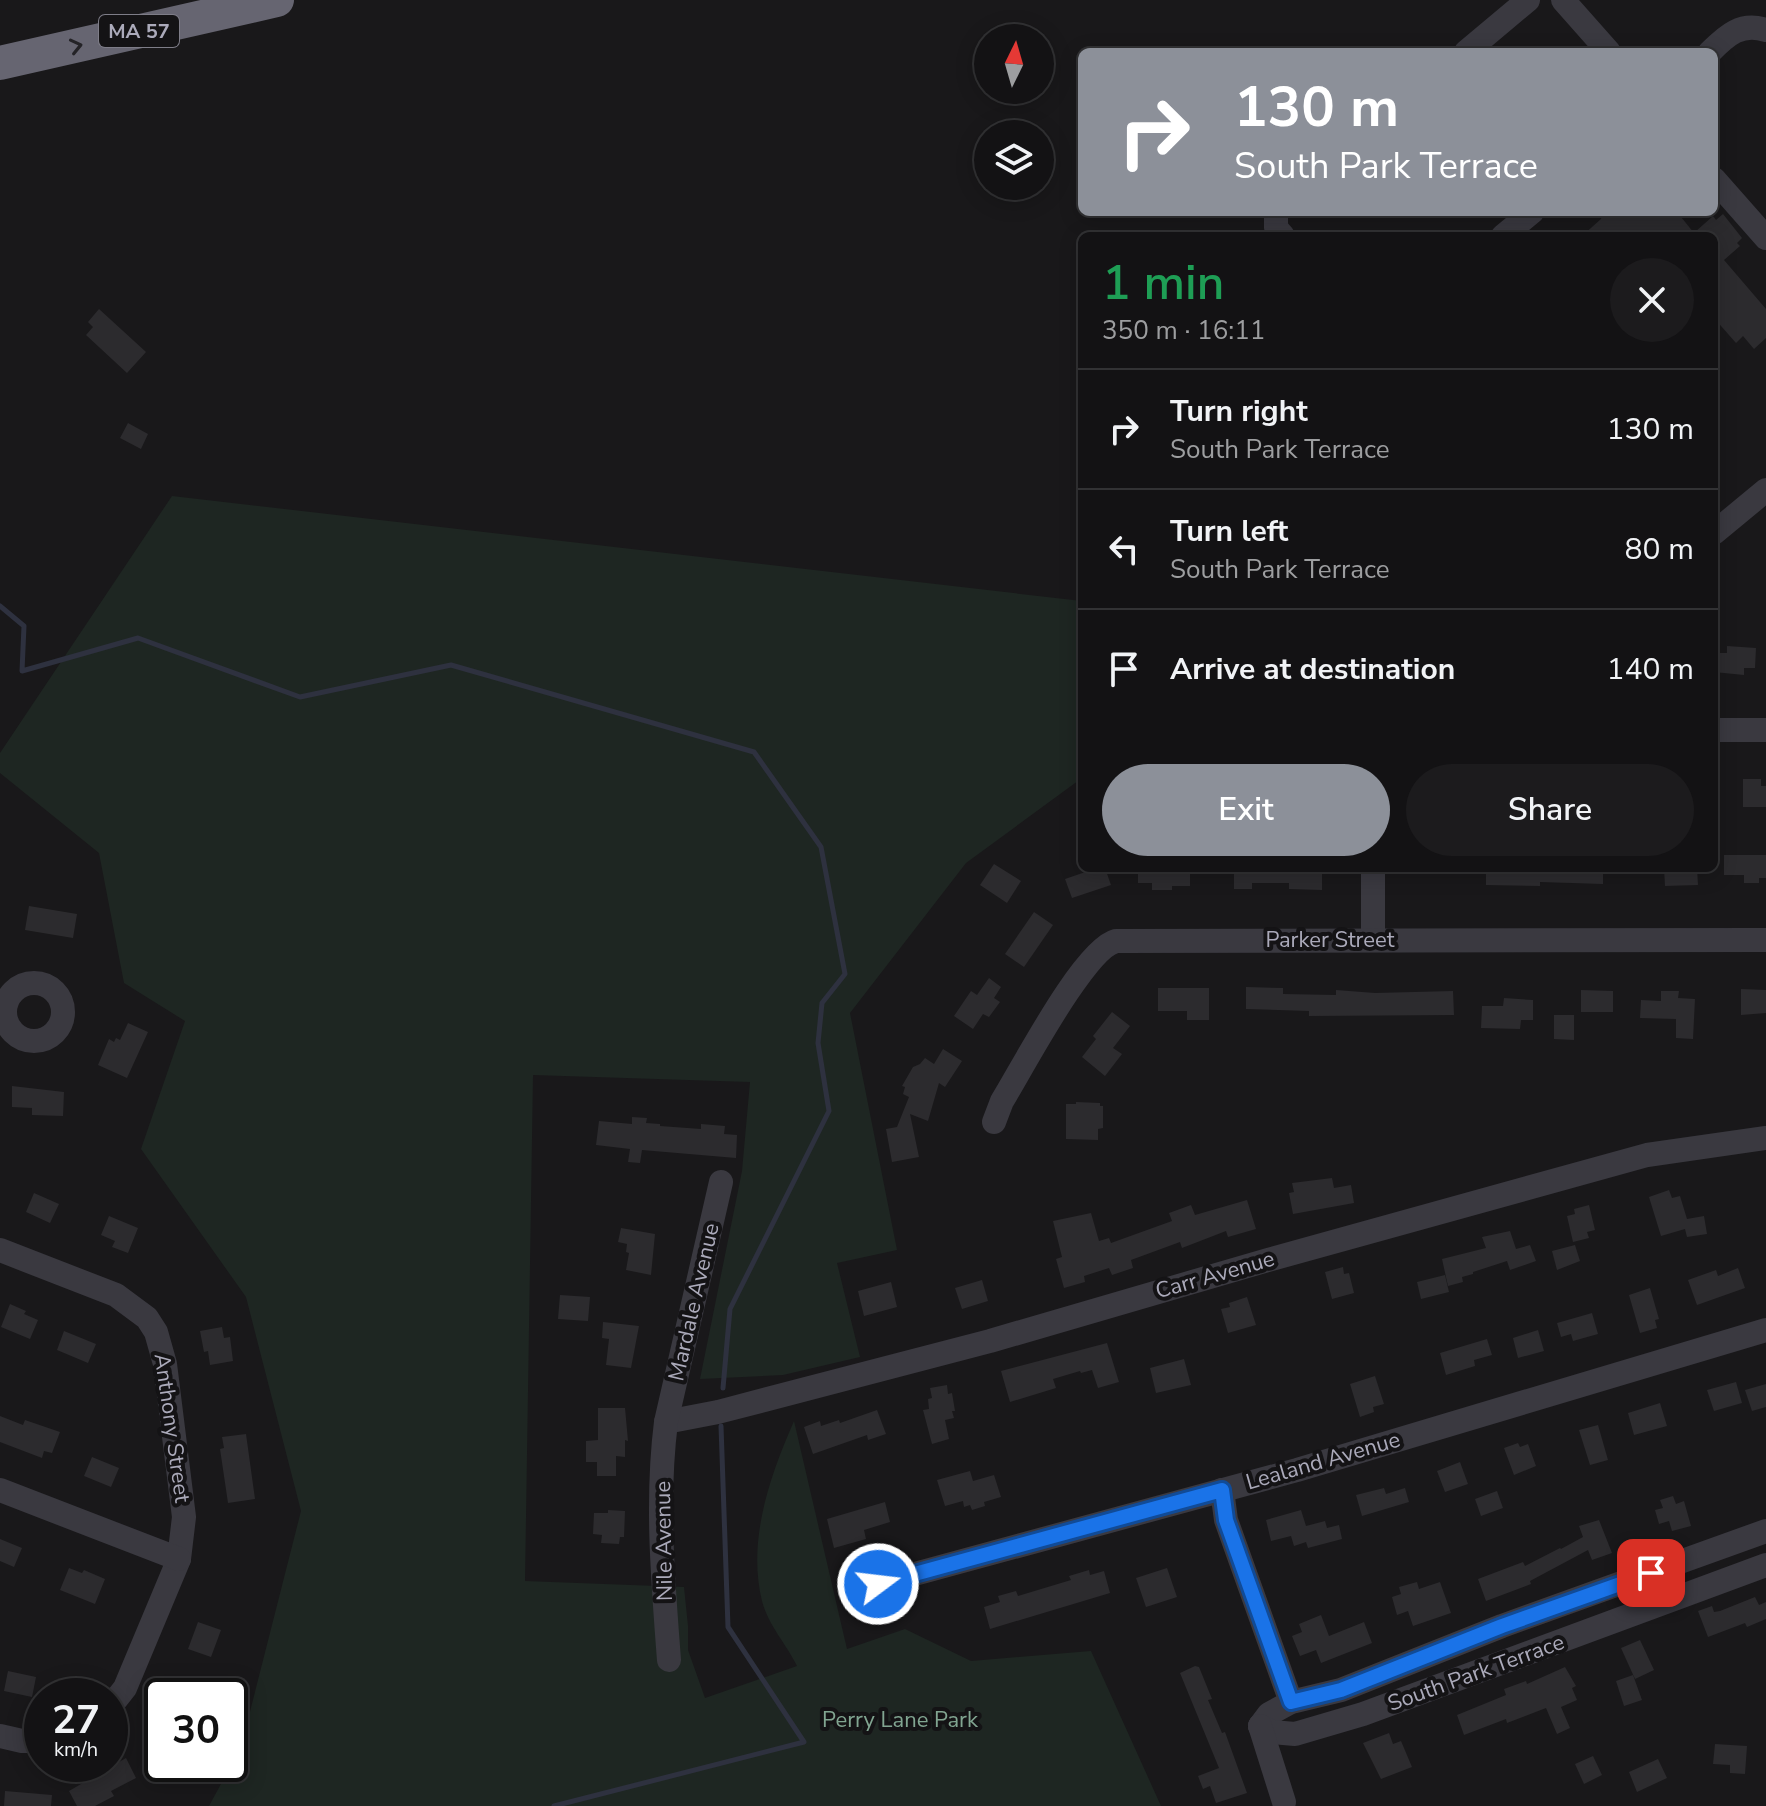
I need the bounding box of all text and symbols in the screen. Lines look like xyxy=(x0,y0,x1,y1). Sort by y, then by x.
road number: MA 57 xyxy=(99,15,179,47)
north arrow xyxy=(974,24,1054,104)
map controls xyxy=(974,24,1054,200)
one-way arrow xyxy=(69,38,82,55)
text: 130 m xyxy=(1234,69,1399,146)
icon: right xyxy=(1102,80,1206,184)
button: layers xyxy=(974,120,1054,200)
text: South Park Terrace xyxy=(1234,142,1538,191)
text: 1 min xyxy=(1102,250,1224,316)
button: close xyxy=(1610,258,1694,342)
text: 350 m · 16:11 xyxy=(1102,313,1265,348)
text: Turn right xyxy=(1170,391,1308,432)
icon: right xyxy=(1102,407,1146,451)
text: 130 m xyxy=(1607,409,1694,450)
text: South Park Terrace xyxy=(1170,432,1390,467)
text: Turn left xyxy=(1170,511,1288,552)
icon: left xyxy=(1102,527,1146,571)
text: 80 m xyxy=(1625,529,1694,570)
text: South Park Terrace xyxy=(1170,552,1390,587)
icon: arrive xyxy=(1102,647,1146,691)
text: Arrive at destination xyxy=(1170,649,1455,690)
text: 140 m xyxy=(1607,649,1694,690)
button: Exit xyxy=(1102,764,1390,856)
button: Share xyxy=(1406,764,1694,856)
street label: Parker Street xyxy=(1266,925,1395,955)
street label: Mardale Avenue xyxy=(661,1220,727,1384)
street label: Carr Avenue xyxy=(1152,1244,1278,1306)
street label: Anthony Street xyxy=(147,1351,197,1505)
street label: Lealand Avenue xyxy=(1242,1425,1404,1497)
street label: Nile Avenue xyxy=(648,1481,680,1601)
pin xyxy=(1617,1539,1685,1607)
position arrow xyxy=(836,1542,920,1626)
icon: arrive xyxy=(1629,1551,1673,1595)
street label: South Park Terrace xyxy=(1384,1627,1568,1719)
speed limit sign: 30 xyxy=(144,1678,248,1782)
text: 27 xyxy=(52,1693,100,1747)
park label: Perry Lane Park xyxy=(822,1705,979,1735)
text: km/h xyxy=(54,1736,98,1763)

